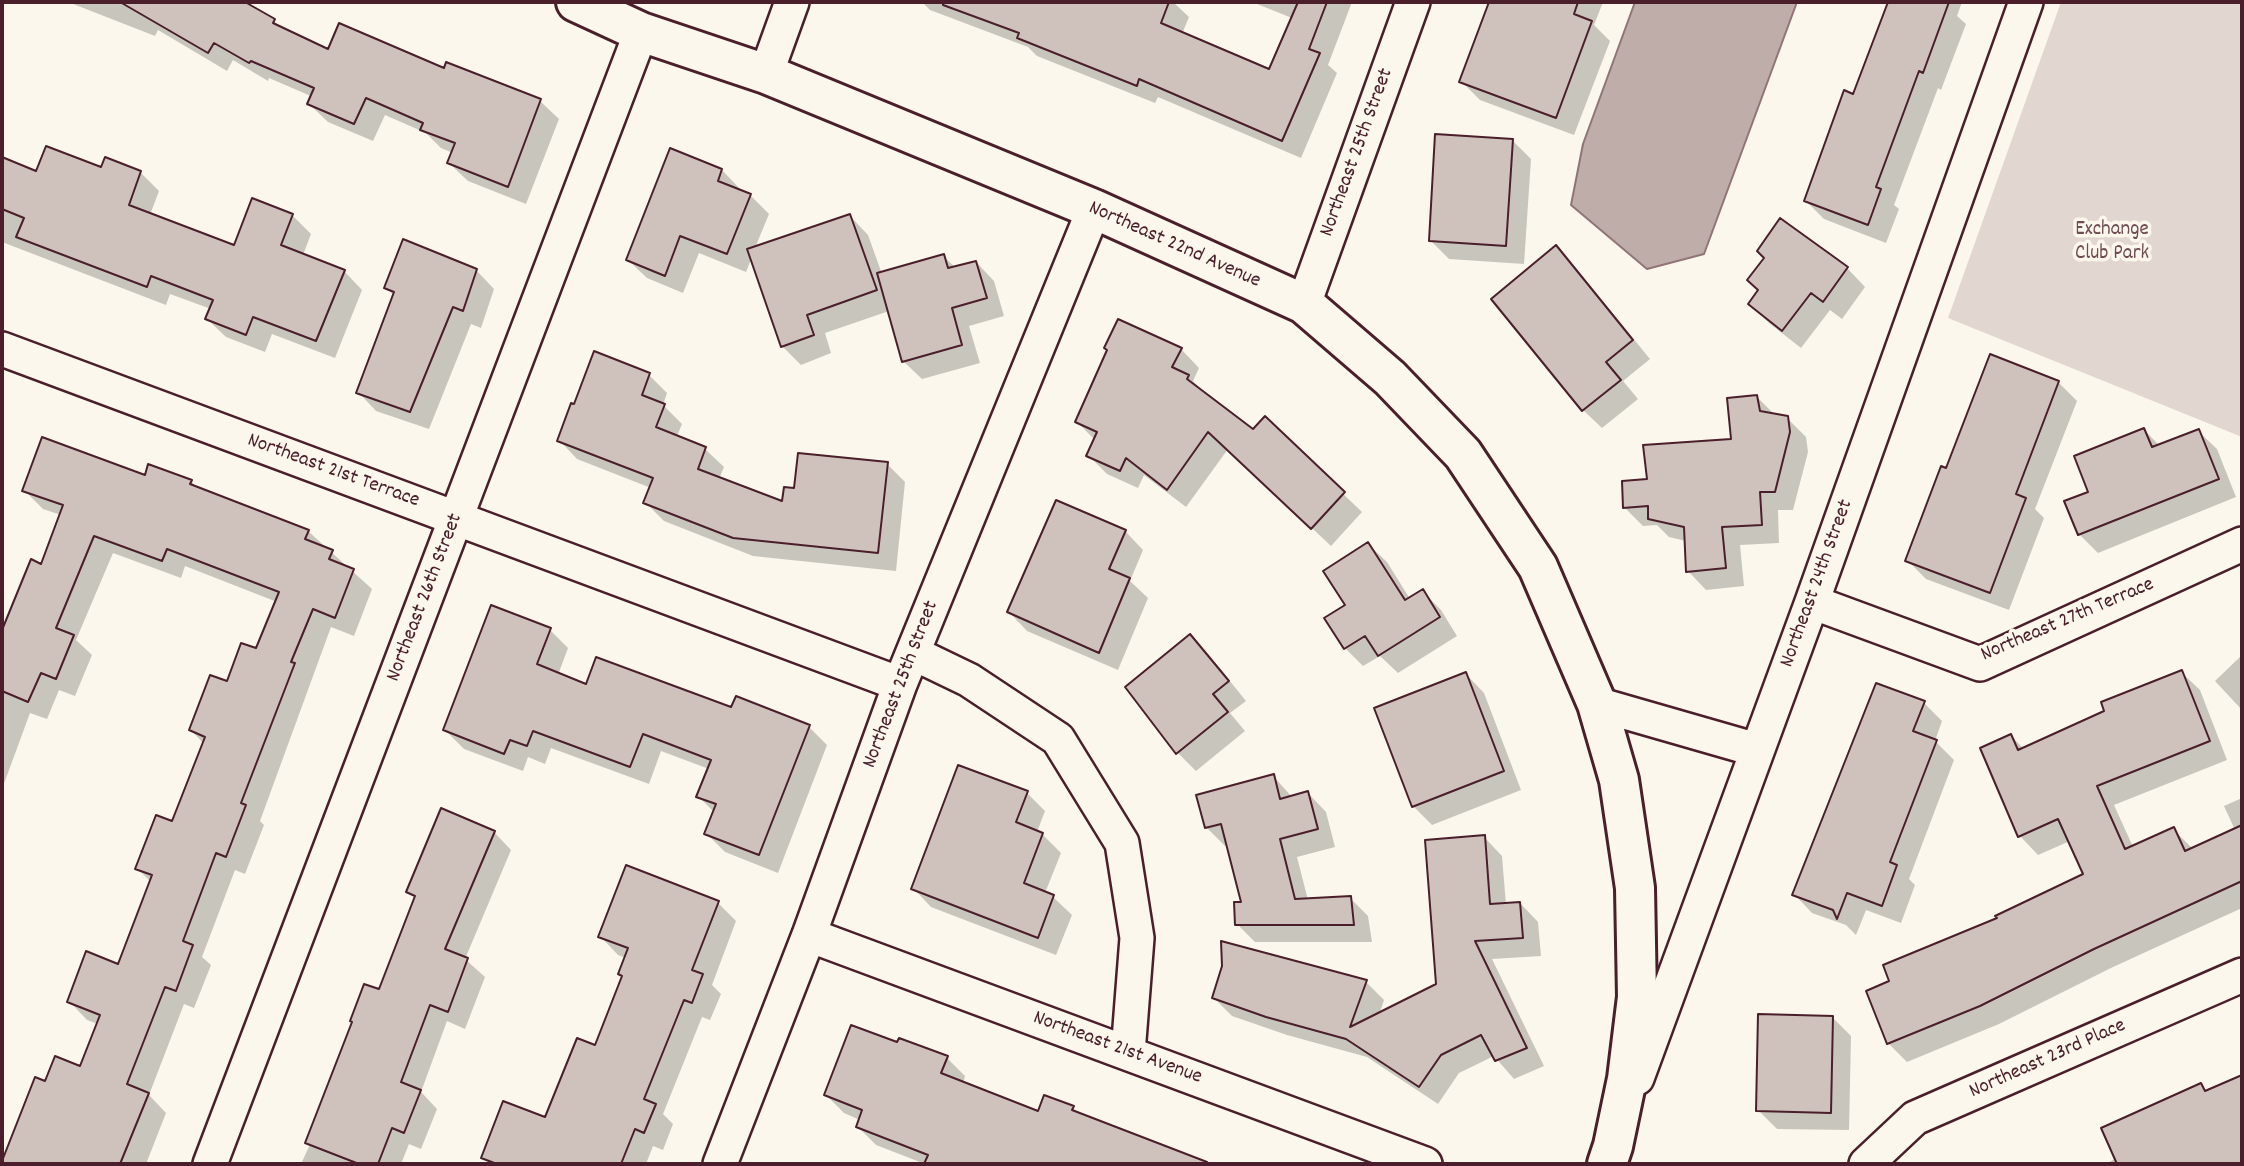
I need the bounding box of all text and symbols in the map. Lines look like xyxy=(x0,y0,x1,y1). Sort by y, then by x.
street label: Northeast 25th Street xyxy=(1316,65,1400,241)
street label: Northeast 22nd Avenue xyxy=(1084,197,1264,295)
park label: Exchange Club Park xyxy=(2075,218,2149,268)
street label: Northeast 21st Terrace xyxy=(244,429,422,515)
street label: Northeast 24th Street xyxy=(1776,497,1860,671)
street label: Northeast 26th Street xyxy=(382,510,470,686)
street label: Northeast 27th Terrace xyxy=(1978,573,2158,669)
street label: Northeast 25th Street xyxy=(858,598,946,772)
street label: Northeast 21st Avenue xyxy=(1029,1007,1205,1091)
street label: Northeast 23rd Place xyxy=(1966,1014,2130,1106)

